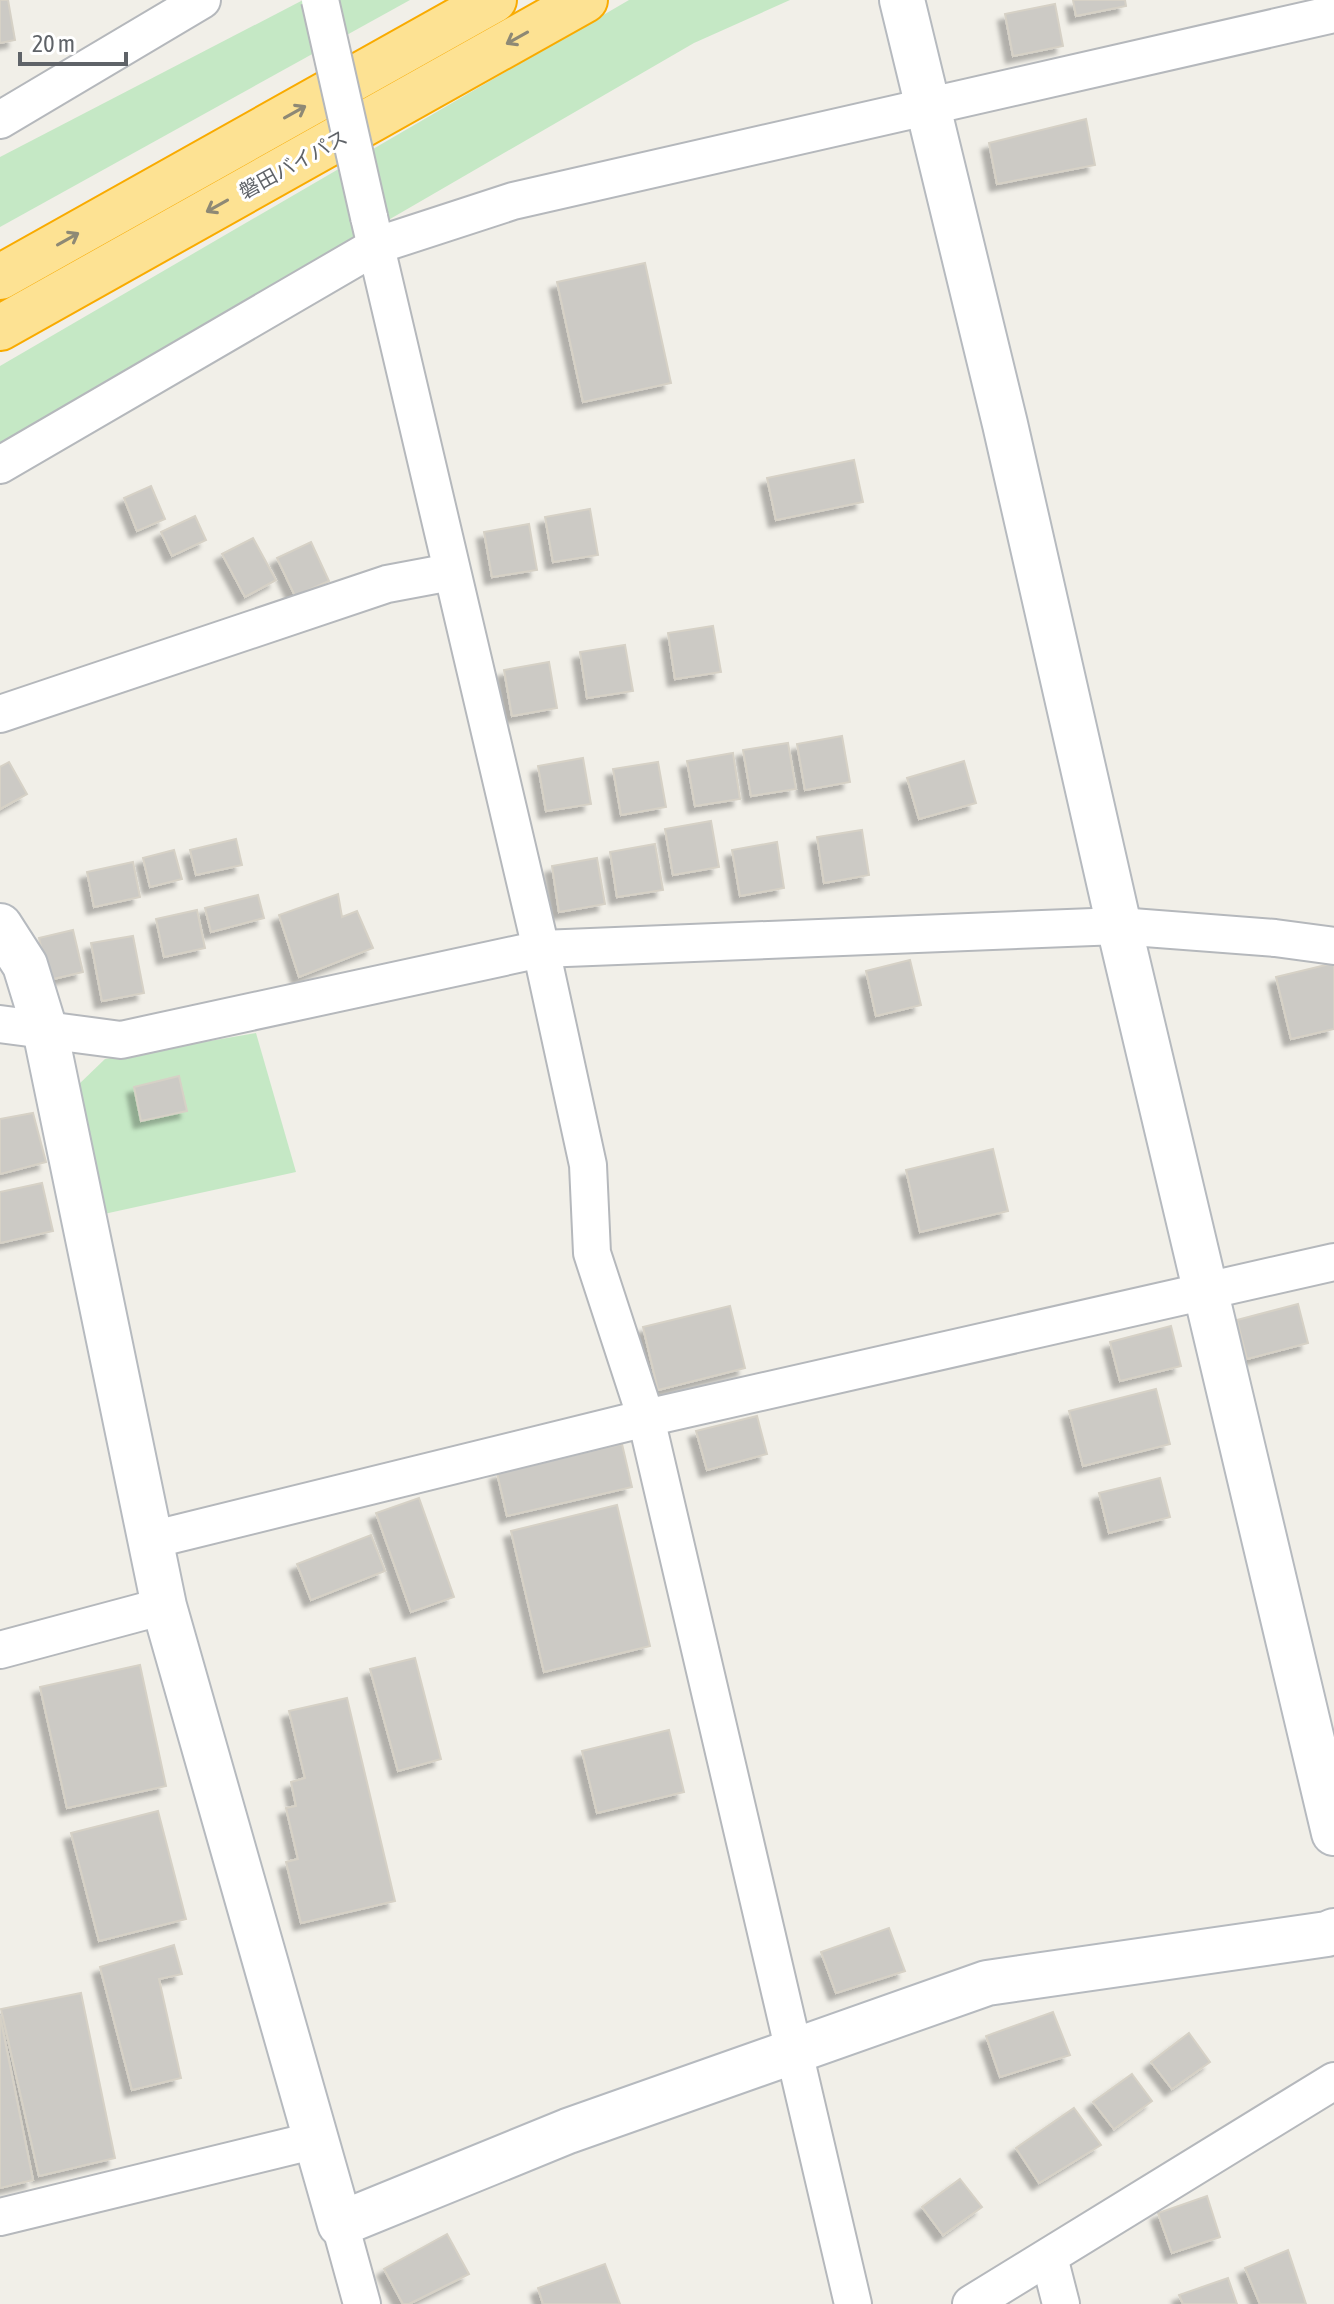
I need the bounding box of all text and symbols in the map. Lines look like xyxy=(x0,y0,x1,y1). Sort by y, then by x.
scale bar xyxy=(20,16,126,66)
text: 20 m xyxy=(32,30,75,57)
one-way arrow xyxy=(506,31,530,46)
one-way arrow xyxy=(283,104,306,120)
street label: 磐田バイパス xyxy=(235,125,351,203)
one-way arrow xyxy=(206,198,229,214)
one-way arrow xyxy=(56,231,80,246)

